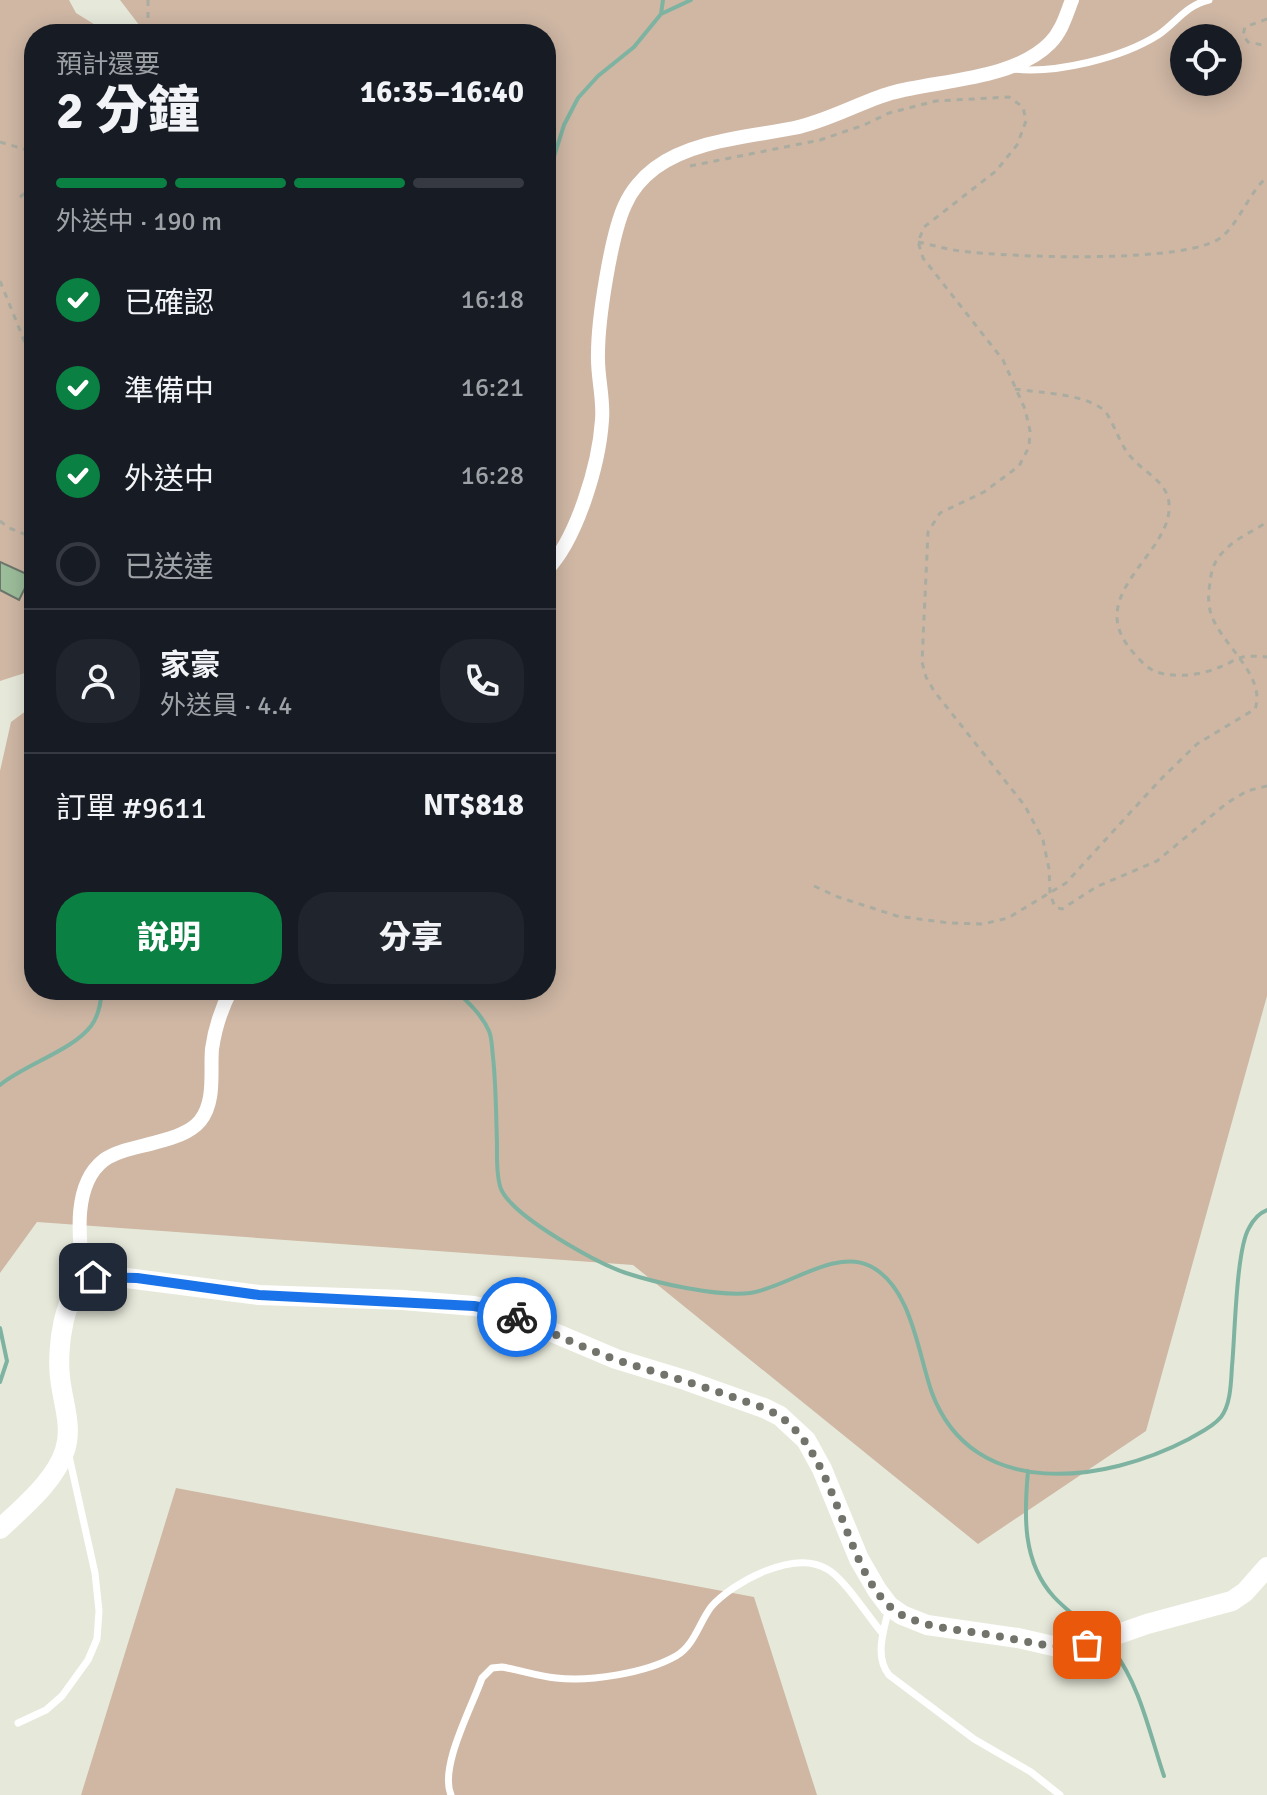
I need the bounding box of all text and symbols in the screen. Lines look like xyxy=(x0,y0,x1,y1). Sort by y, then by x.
map controls xyxy=(1170,24,1242,96)
button: locate xyxy=(1170,24,1242,96)
text: 預計還要 xyxy=(56,49,160,81)
text: 16:35–16:40 xyxy=(360,74,524,111)
text: 2 分鐘 xyxy=(56,79,200,143)
text: 外送中 · 190 m xyxy=(56,206,222,238)
icon: check xyxy=(56,278,100,322)
text: 16:18 xyxy=(461,284,524,316)
text: 已確認 xyxy=(124,285,214,322)
icon: check xyxy=(56,366,100,410)
text: 16:21 xyxy=(461,372,524,404)
text: 準備中 xyxy=(124,373,214,410)
icon: check xyxy=(56,454,100,498)
text: 16:28 xyxy=(461,460,524,492)
text: 外送中 xyxy=(124,461,214,498)
text: 已送達 xyxy=(124,549,214,586)
button: person xyxy=(56,639,140,723)
button: phone xyxy=(440,639,524,723)
text: 家豪 xyxy=(160,647,220,684)
text: 外送員 · 4.4 xyxy=(160,690,292,722)
text: NT$818 xyxy=(423,787,524,824)
text: 訂單 #9611 xyxy=(56,790,207,827)
button: 說明 xyxy=(56,892,282,984)
button: 分享 xyxy=(298,892,524,984)
pin xyxy=(59,1243,127,1311)
icon: home xyxy=(71,1255,115,1299)
courier xyxy=(477,1277,557,1357)
icon: bike xyxy=(495,1295,539,1339)
pin xyxy=(1053,1611,1121,1679)
icon: bag xyxy=(1065,1623,1109,1667)

